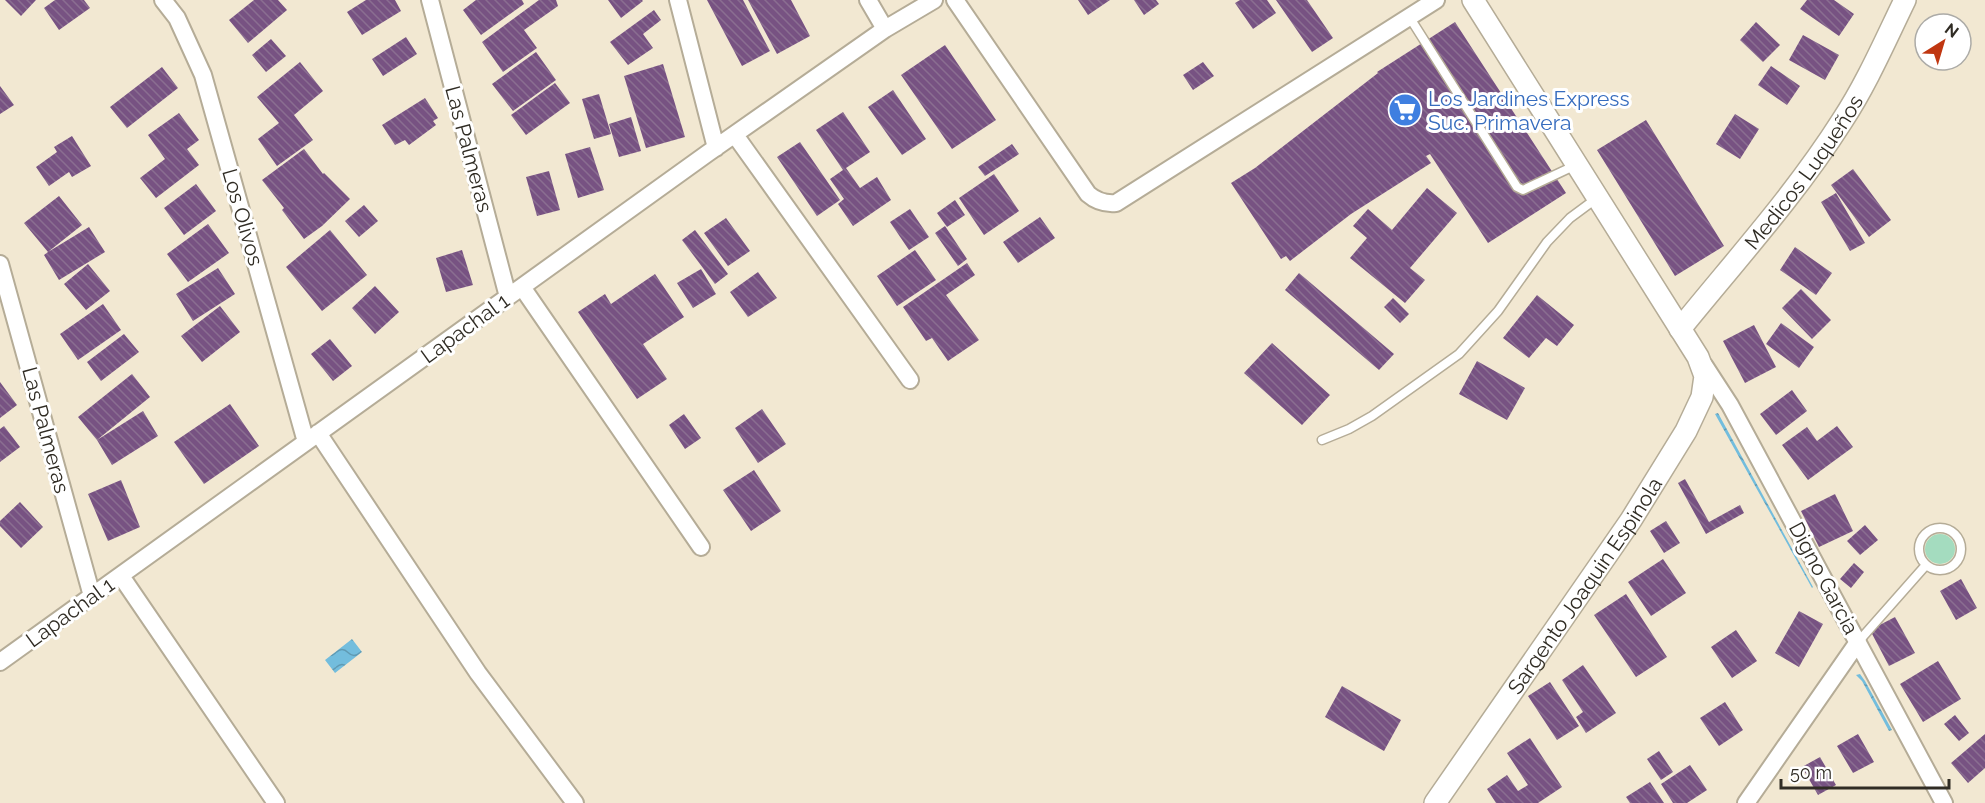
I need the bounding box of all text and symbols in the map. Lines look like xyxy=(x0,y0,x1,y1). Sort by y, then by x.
north arrow xyxy=(1913,12,1973,72)
text: N xyxy=(1941,19,1962,42)
street label: Las Palmeras xyxy=(440,83,498,215)
place label: Los Jardines Express Suc. Primavera xyxy=(1428,86,1630,135)
street label: Medicos Luqueños xyxy=(1739,90,1868,254)
supermarket icon: Los Jardines Express Suc. Primavera xyxy=(1387,92,1423,128)
street label: Los Olivos xyxy=(217,166,269,268)
street label: Lapachal 1 xyxy=(416,288,514,368)
street label: Las Palmeras xyxy=(17,364,75,496)
street label: Sargento Joaquin Espinola xyxy=(1502,472,1667,699)
street label: Digno Garcia xyxy=(1784,518,1864,638)
street label: Lapachal 1 xyxy=(21,572,119,652)
scale bar xyxy=(1781,752,1949,790)
text: 50 m xyxy=(1790,762,1832,783)

